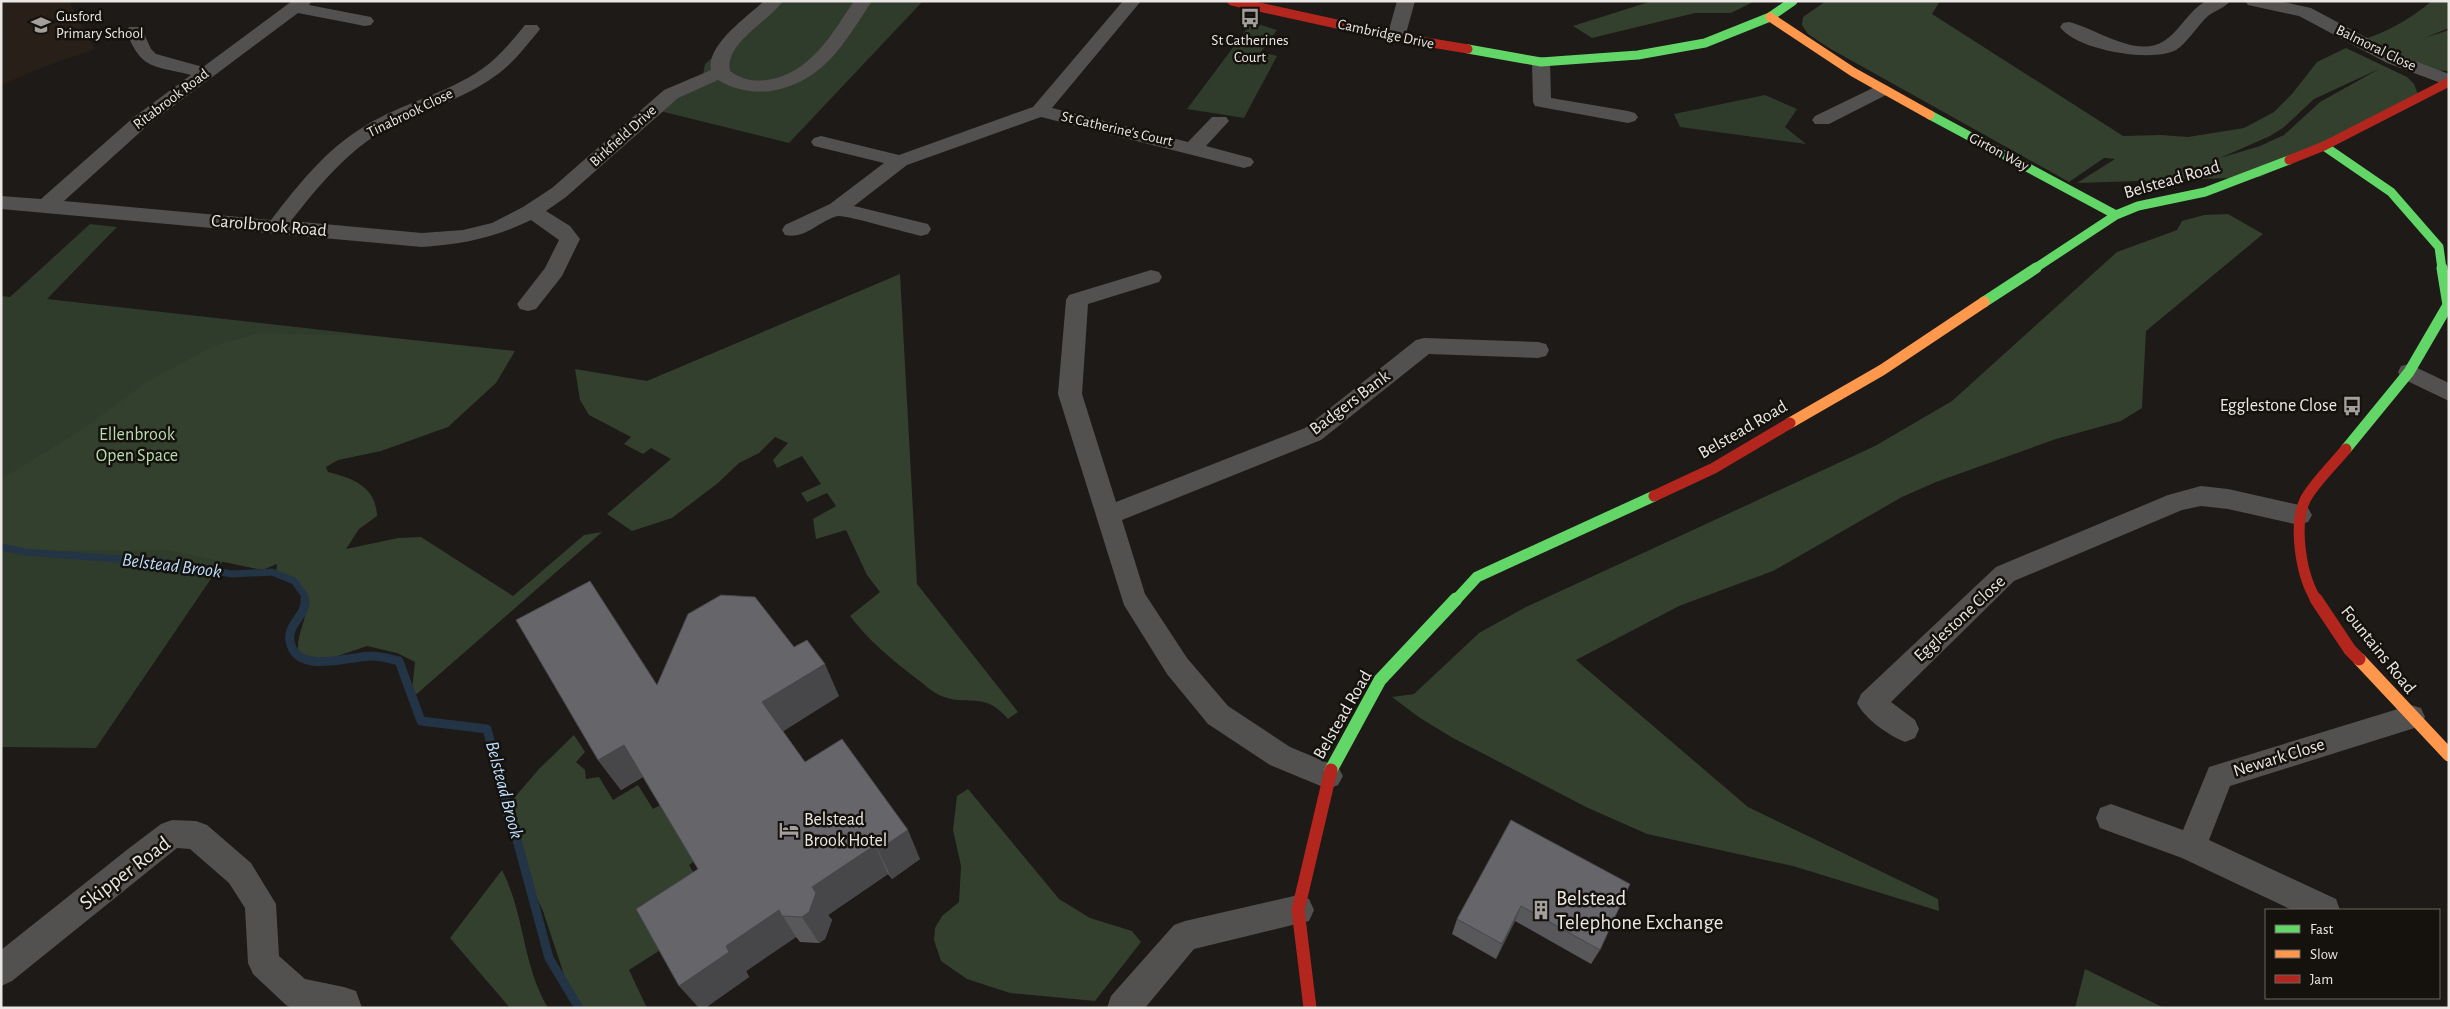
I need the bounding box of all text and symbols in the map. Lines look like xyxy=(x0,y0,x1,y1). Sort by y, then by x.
bus stop icon: St Catherines Court xyxy=(1239,7,1261,29)
place label: Gusford Primary School xyxy=(56,9,144,41)
school or university icon: Gusford Primary School xyxy=(30,14,52,36)
street label: Cambridge Drive xyxy=(1336,16,1436,52)
street label: Balmoral Close xyxy=(2334,22,2418,74)
place label: St Catherines Court xyxy=(1211,33,1289,65)
street label: Ritabrook Road xyxy=(131,66,212,132)
street label: Tinabrook Close xyxy=(365,86,455,140)
street label: Birkfield Drive xyxy=(587,102,659,170)
street label: St Catherine's Court xyxy=(1060,109,1174,149)
street label: Girton Way xyxy=(1967,130,2032,174)
street label: Belstead Road xyxy=(2122,158,2222,202)
street label: Carolbrook Road xyxy=(210,212,328,240)
street label: Badgers Bank xyxy=(1307,367,1394,439)
bus stop icon: Egglestone Close xyxy=(2341,395,2363,417)
street label: Belstead Road xyxy=(1696,397,1790,463)
place label: Egglestone Close xyxy=(2220,397,2337,415)
park label: Ellenbrook Open Space xyxy=(96,426,178,465)
water label: Belstead Brook xyxy=(121,550,223,582)
street label: Egglestone Close xyxy=(1911,572,2009,666)
street label: Fountains Road xyxy=(2337,603,2419,697)
street label: Belstead Road xyxy=(1310,668,1376,762)
street label: Newark Close xyxy=(2231,736,2327,780)
water label: Belstead Brook xyxy=(482,739,526,841)
place label: Belstead Brook Hotel xyxy=(804,811,887,850)
hotel icon: Belstead Brook Hotel xyxy=(778,819,800,841)
street label: Skipper Road xyxy=(76,832,174,914)
place label: Belstead Telephone Exchange xyxy=(1556,888,1723,933)
building icon: Belstead Telephone Exchange xyxy=(1530,899,1552,921)
legend xyxy=(2265,909,2440,999)
text: Fast xyxy=(2310,922,2334,937)
text: Slow xyxy=(2310,947,2338,962)
text: Jam xyxy=(2310,972,2333,987)

